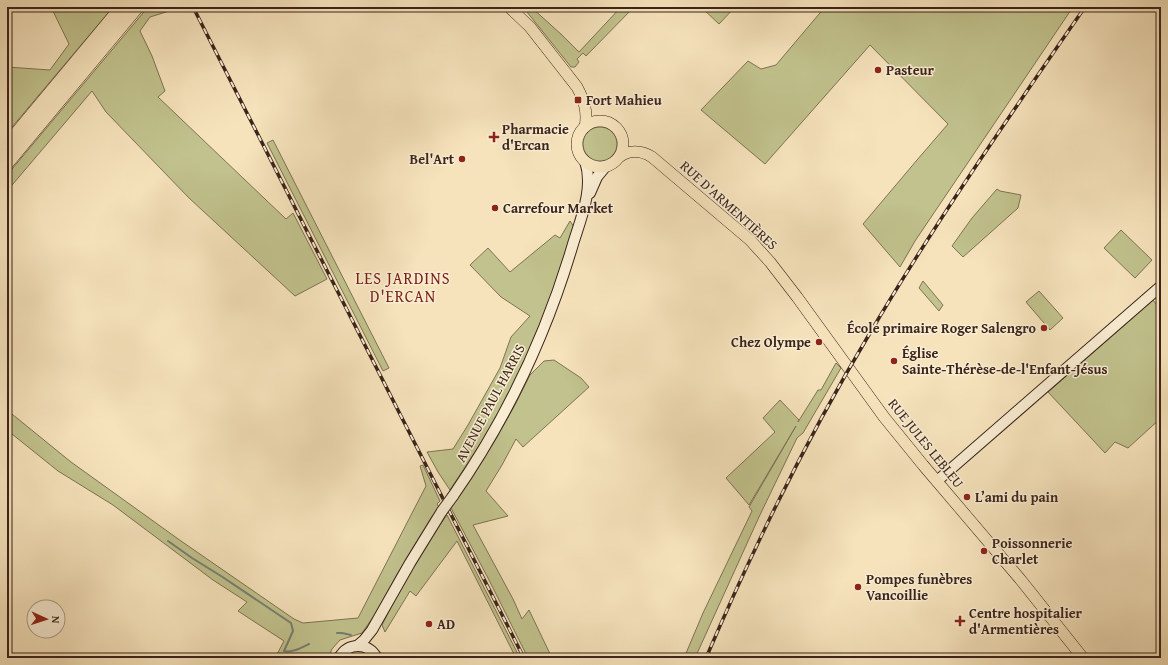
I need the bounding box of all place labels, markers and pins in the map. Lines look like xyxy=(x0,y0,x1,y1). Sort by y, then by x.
place label: Pasteur xyxy=(886,60,935,80)
marker: Pasteur xyxy=(873,65,883,75)
place label: Fort Mahieu xyxy=(586,90,662,110)
marker: Fort Mahieu xyxy=(573,95,583,105)
place label: Pharmacie d'Ercan xyxy=(502,119,569,155)
marker: Pharmacie d'Ercan xyxy=(489,132,499,142)
place label: Bel'Art xyxy=(410,149,455,169)
marker: Bel'Art xyxy=(457,154,467,164)
place label: Carrefour Market xyxy=(503,198,614,218)
marker: Carrefour Market xyxy=(490,203,500,213)
place label: École primaire Roger Salengro xyxy=(847,318,1037,338)
marker: École primaire Roger Salengro xyxy=(1039,323,1049,333)
place label: Chez Olympe xyxy=(731,332,811,352)
marker: Chez Olympe xyxy=(814,337,824,347)
place label: Église Sainte-Thérèse-de-l'Enfant-Jésus xyxy=(902,343,1107,379)
marker: Église Sainte-Thérèse-de-l'Enfant-Jésus xyxy=(889,356,899,366)
place label: L’ami du pain xyxy=(975,487,1059,507)
marker: L’ami du pain xyxy=(962,492,972,502)
place label: Poissonnerie Charlet xyxy=(992,533,1073,569)
marker: Poissonnerie Charlet xyxy=(979,546,989,556)
place label: Pompes funèbres Vancoillie xyxy=(866,569,972,605)
marker: Pompes funèbres Vancoillie xyxy=(853,582,863,592)
place label: Centre hospitalier d'Armentières xyxy=(969,603,1083,639)
place label: AD xyxy=(437,614,455,634)
marker: Centre hospitalier d'Armentières xyxy=(954,615,966,627)
marker: AD xyxy=(424,619,434,629)

